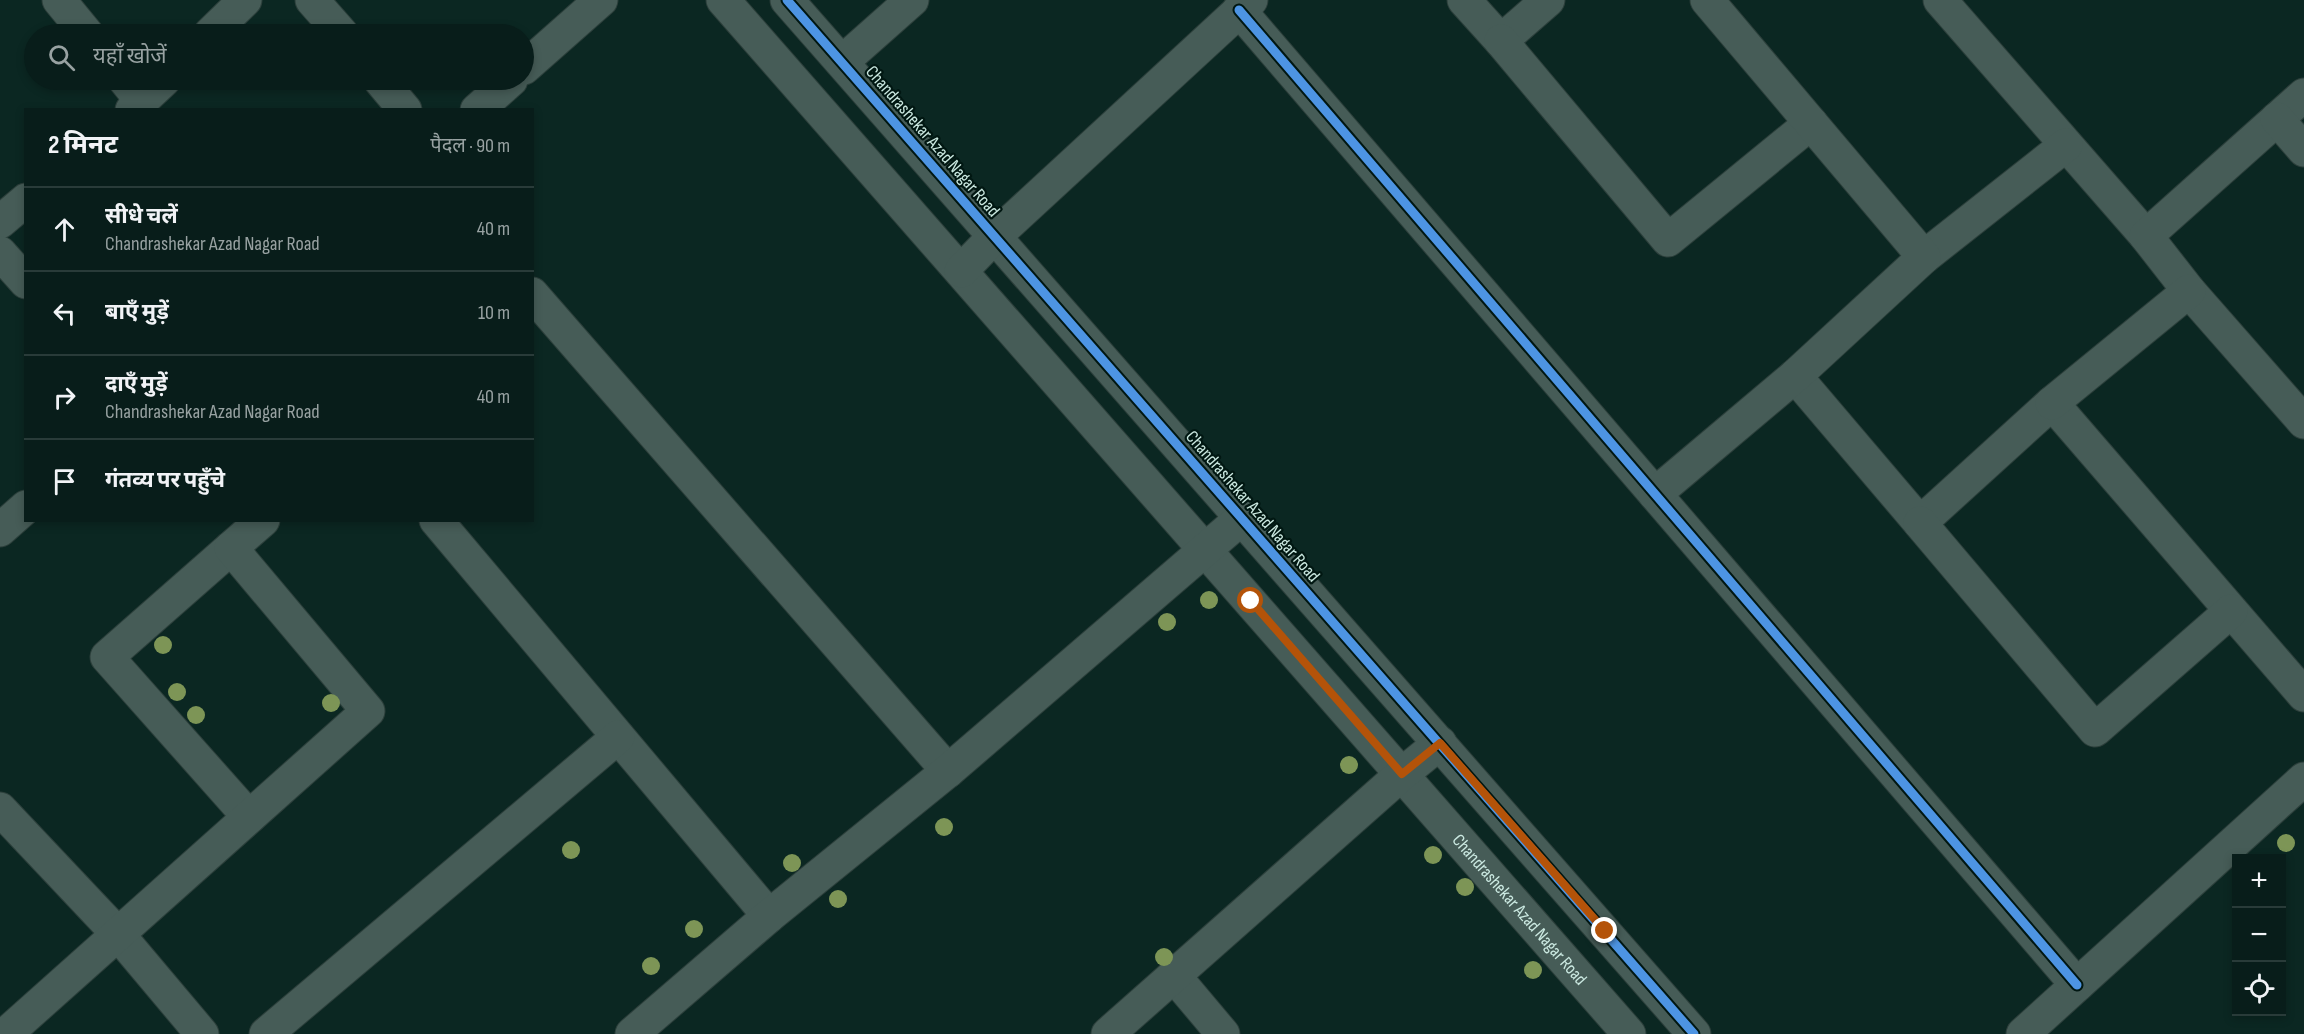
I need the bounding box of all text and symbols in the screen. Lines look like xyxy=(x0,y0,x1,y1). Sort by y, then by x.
search box xyxy=(24,24,534,90)
icon: search xyxy=(45,41,78,74)
text: यहाँ खोजें xyxy=(93,43,167,70)
street label: Chandrashekar Azad Nagar Road xyxy=(861,62,1004,221)
text: 2 मिनट xyxy=(48,130,118,161)
text: पैदल · 90 m xyxy=(430,134,510,158)
text: सीधे चलें xyxy=(105,203,178,230)
icon: ahead xyxy=(48,213,81,246)
text: 40 m xyxy=(477,217,510,241)
text: Chandrashekar Azad Nagar Road xyxy=(105,232,320,256)
icon: left xyxy=(48,297,81,330)
text: बाएँ मुड़ें xyxy=(105,299,169,326)
text: 10 m xyxy=(478,301,510,325)
text: दाएँ मुड़ें xyxy=(105,371,168,398)
icon: right xyxy=(48,381,81,414)
text: 40 m xyxy=(477,385,510,409)
text: Chandrashekar Azad Nagar Road xyxy=(105,400,320,424)
street label: Chandrashekar Azad Nagar Road xyxy=(1181,427,1324,586)
icon: arrive xyxy=(48,465,81,498)
text: गंतव्य पर पहुँचे xyxy=(105,467,225,494)
route start xyxy=(1237,587,1263,613)
street label: Chandrashekar Azad Nagar Road xyxy=(1448,830,1591,989)
map controls xyxy=(2232,854,2286,1016)
button: + xyxy=(2232,854,2286,908)
button: − xyxy=(2232,908,2286,962)
route end xyxy=(1591,917,1617,943)
button: locate xyxy=(2232,962,2286,1016)

